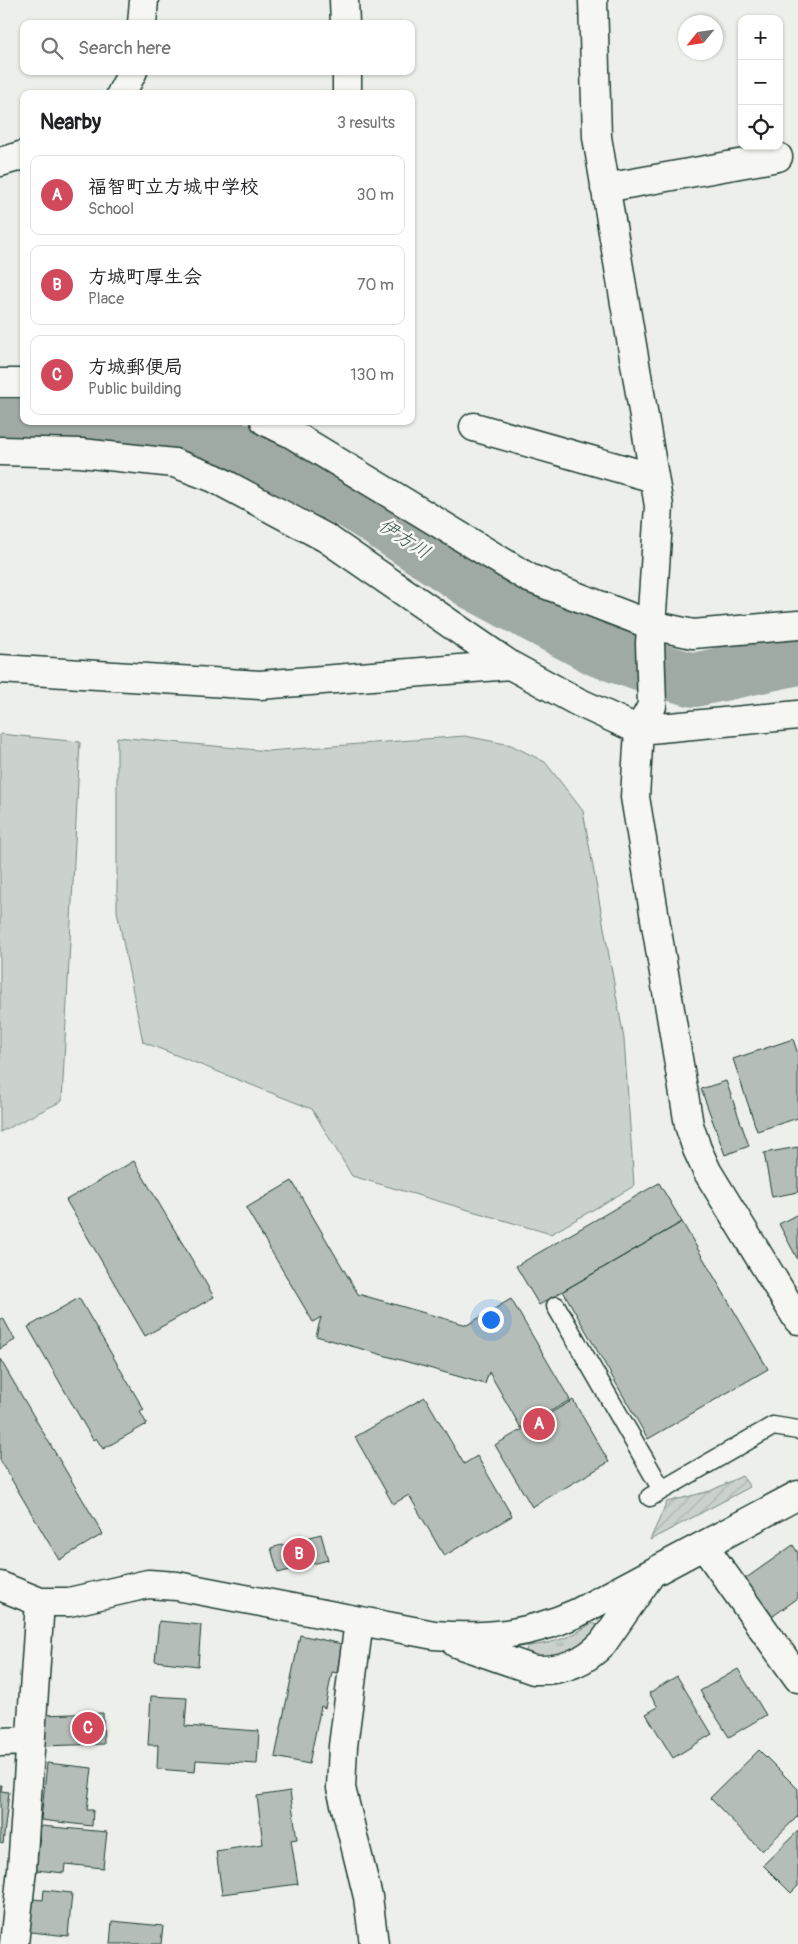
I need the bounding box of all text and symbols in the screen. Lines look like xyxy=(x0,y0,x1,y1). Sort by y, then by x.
north arrow xyxy=(678,15,723,60)
map controls xyxy=(738,15,783,150)
button: + xyxy=(738,15,783,60)
search box xyxy=(20,20,415,75)
icon: search xyxy=(38,34,66,62)
text: Search here xyxy=(78,36,171,60)
button: − xyxy=(738,60,783,105)
button: locate xyxy=(738,105,783,150)
text: Nearby xyxy=(40,109,101,136)
text: 3 results xyxy=(337,113,395,133)
text: 福智町立方城中学校 xyxy=(88,175,259,199)
text: A xyxy=(52,185,62,205)
text: 30 m xyxy=(356,185,394,205)
text: School xyxy=(88,199,134,219)
text: 方城町厚生会 xyxy=(88,265,202,289)
text: B xyxy=(52,275,62,295)
text: 70 m xyxy=(357,275,394,295)
text: Place xyxy=(88,289,124,309)
text: 方城郵便局 xyxy=(88,355,183,379)
text: C xyxy=(52,365,62,385)
text: 130 m xyxy=(350,365,394,385)
text: Public building xyxy=(88,379,181,399)
water label: 伊方川 xyxy=(374,513,435,564)
your location xyxy=(478,1307,504,1333)
pin: A xyxy=(523,1405,555,1443)
pin: B xyxy=(283,1535,315,1573)
pin: C xyxy=(72,1709,104,1747)

